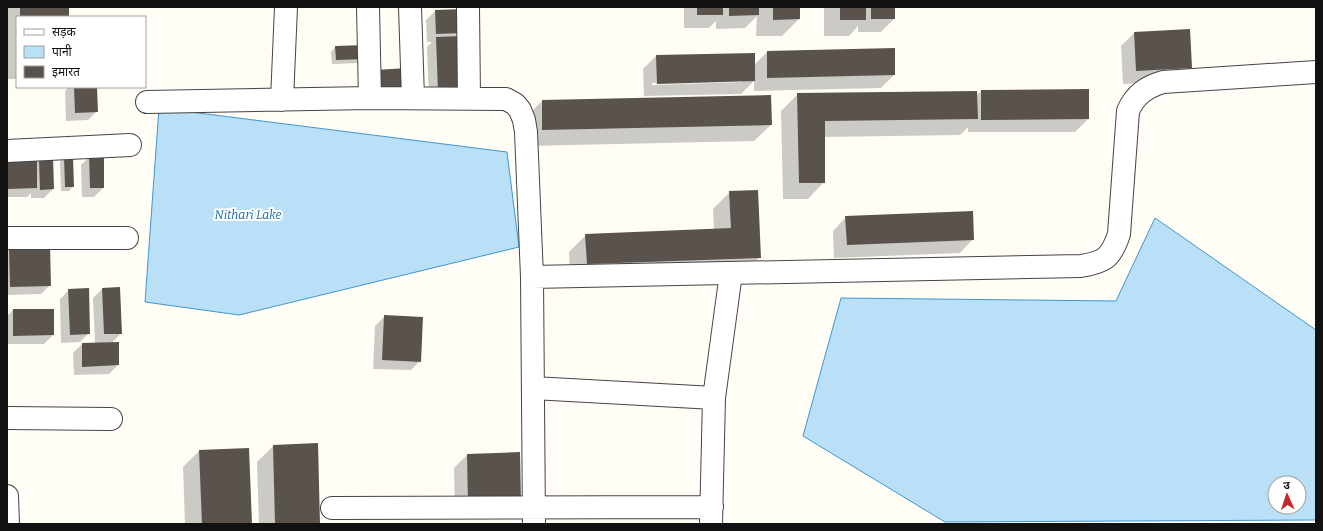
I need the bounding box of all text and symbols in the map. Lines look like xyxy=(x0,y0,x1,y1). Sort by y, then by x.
legend xyxy=(16,16,146,88)
text: सड़क xyxy=(52,25,77,39)
text: पानी xyxy=(52,44,73,59)
text: इमारत xyxy=(52,65,81,79)
water label: Nithari Lake xyxy=(215,208,281,222)
north arrow xyxy=(1267,475,1307,515)
text: उ xyxy=(1283,479,1291,492)

